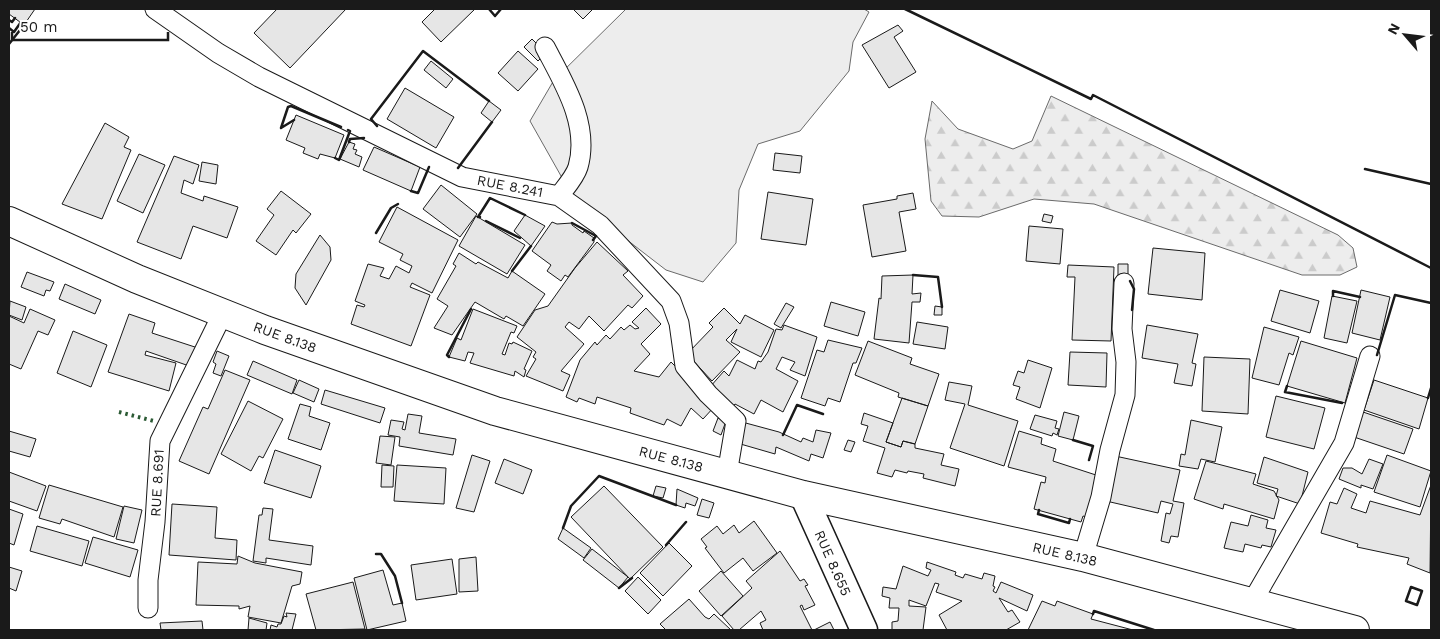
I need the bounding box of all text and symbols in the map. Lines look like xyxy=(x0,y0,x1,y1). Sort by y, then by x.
scale bar xyxy=(12,10,169,42)
north arrow xyxy=(1380,10,1430,60)
text: 50 m xyxy=(20,18,57,36)
text: N xyxy=(1384,21,1403,37)
street label: RUE 8.241 xyxy=(476,172,544,200)
street label: RUE 8.138 xyxy=(251,318,319,356)
street label: RUE 8.138 xyxy=(637,443,705,475)
street label: RUE 8.691 xyxy=(147,449,167,517)
street label: RUE 8.655 xyxy=(811,528,855,598)
street label: RUE 8.138 xyxy=(1031,539,1099,569)

